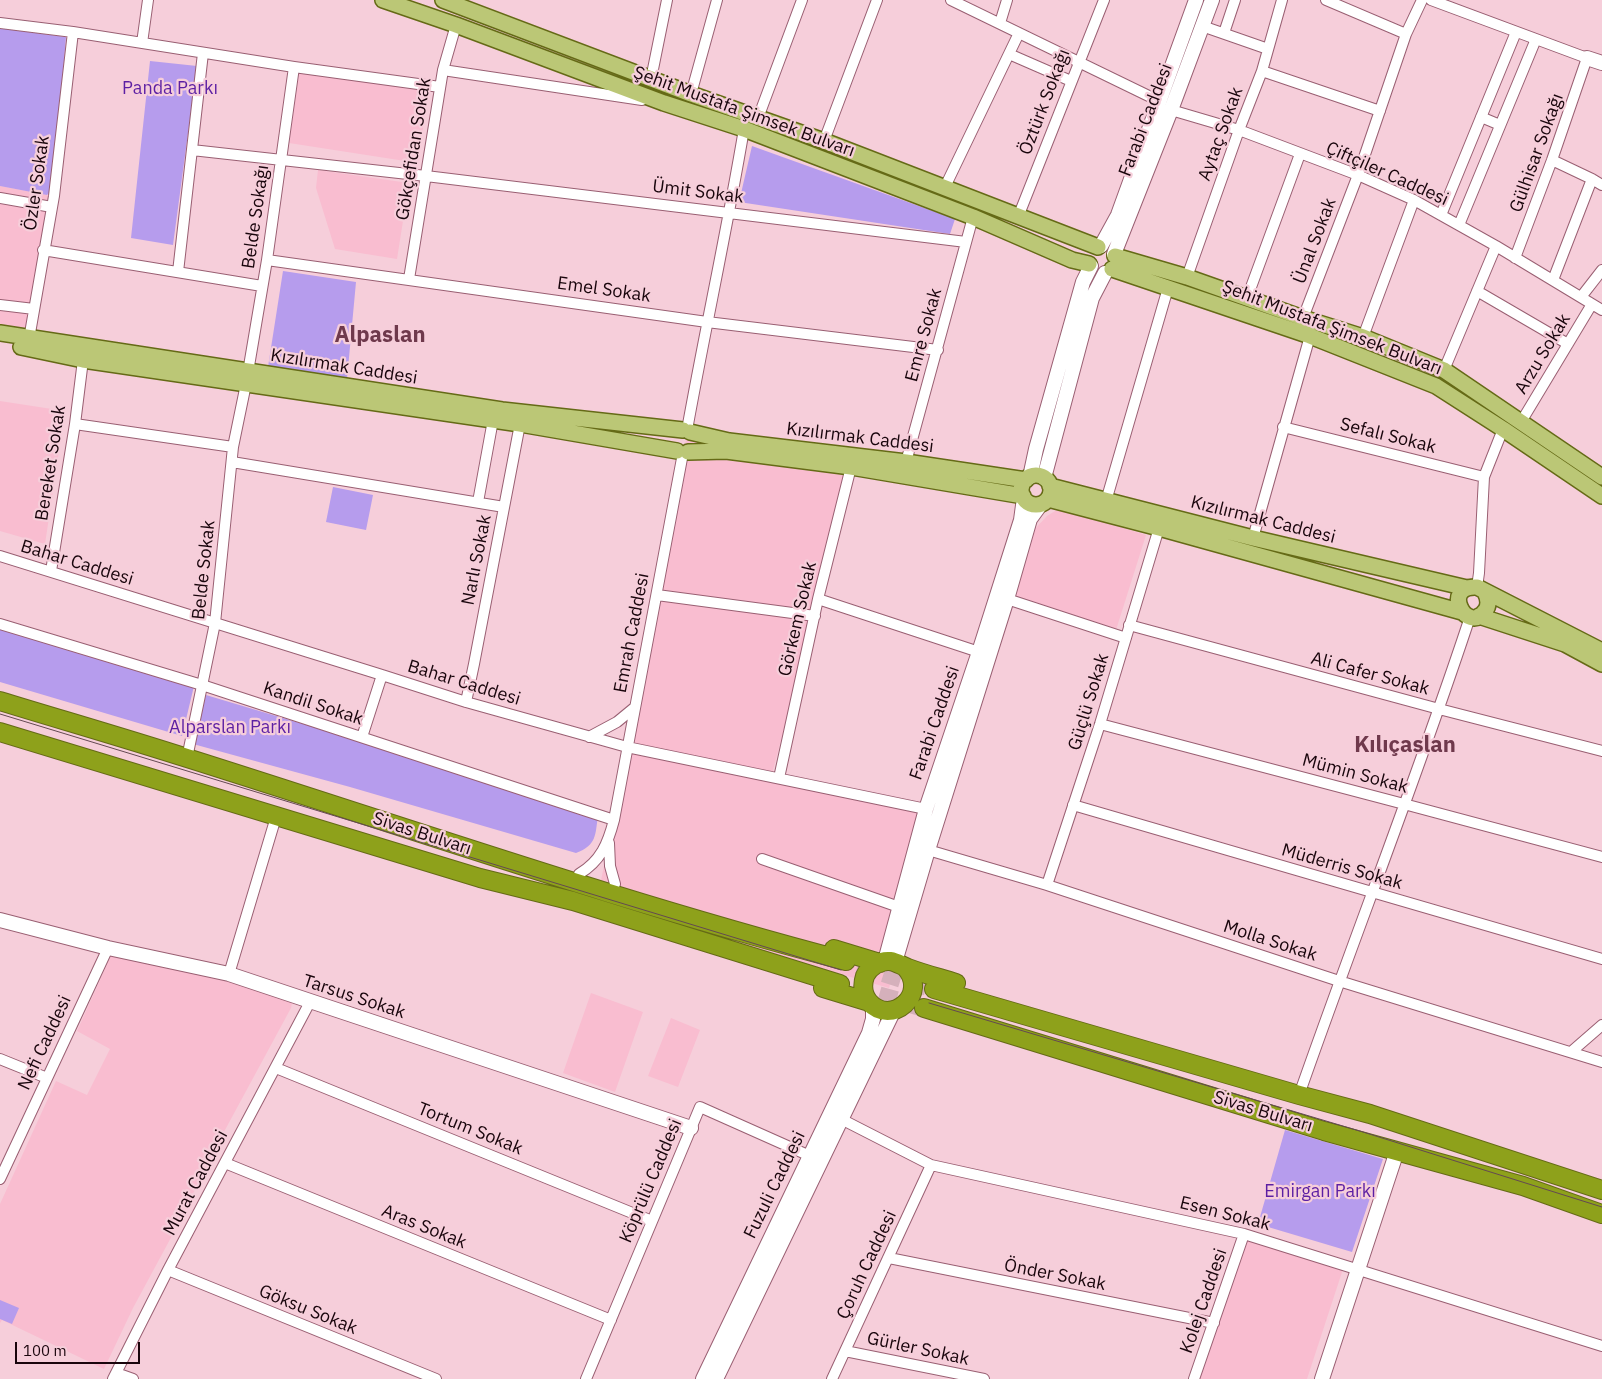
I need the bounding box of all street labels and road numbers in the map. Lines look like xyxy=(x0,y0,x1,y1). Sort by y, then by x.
street label: Öztürk Sokağı xyxy=(1015,46,1075,158)
street label: Farabi Caddesi xyxy=(1115,61,1177,179)
street label: Şehit Mustafa Şimsek Bulvarı xyxy=(630,62,858,162)
street label: Gökçefidan Sokak xyxy=(392,76,436,222)
street label: Aytaç Sokak xyxy=(1194,84,1248,184)
street label: Gülhisar Sokağı xyxy=(1505,90,1569,216)
street label: Özler Sokak xyxy=(20,134,54,232)
street label: Çiftçiler Caddesi xyxy=(1322,137,1452,211)
street label: Belde Sokağı xyxy=(238,164,274,270)
street label: Ümit Sokak xyxy=(651,176,745,208)
street label: Ünal Sokak xyxy=(1289,195,1341,287)
street label: Emel Sokak xyxy=(556,273,652,307)
street label: Şehit Mustafa Şimsek Bulvarı xyxy=(1219,276,1445,380)
street label: Emre Sokak xyxy=(901,286,947,384)
street label: Arzu Sokak xyxy=(1511,310,1575,398)
street label: Kızılırmak Caddesi xyxy=(269,345,419,389)
street label: Bereket Sokak xyxy=(31,404,71,522)
street label: Sefalı Sokak xyxy=(1338,414,1438,458)
street label: Kızılırmak Caddesi xyxy=(785,418,935,458)
street label: Kızılırmak Caddesi xyxy=(1188,492,1338,548)
street label: Narlı Sokak xyxy=(458,513,496,607)
street label: Belde Sokak xyxy=(188,519,220,621)
street label: Bahar Caddesi xyxy=(18,536,136,590)
street label: Görkem Sokak xyxy=(774,559,822,679)
street label: Emrah Caddesi xyxy=(610,571,654,695)
street label: Ali Cafer Sokak xyxy=(1309,648,1431,700)
street label: Güçlü Sokak xyxy=(1064,651,1114,753)
street label: Bahar Caddesi xyxy=(405,656,523,710)
street label: Farabi Caddesi xyxy=(905,663,965,783)
street label: Kandil Sokak xyxy=(260,678,366,730)
street label: Mümin Sokak xyxy=(1300,750,1410,798)
street label: Sivas Bulvarı xyxy=(370,808,474,860)
street label: Müderris Sokak xyxy=(1279,839,1405,895)
street label: Molla Sokak xyxy=(1220,916,1320,966)
street label: Tarsus Sokak xyxy=(300,970,408,1024)
street label: Nefi Caddesi xyxy=(14,992,76,1094)
street label: Sivas Bulvarı xyxy=(1211,1087,1315,1137)
street label: Tortum Sokak xyxy=(414,1098,526,1160)
street label: Köprülü Caddesi xyxy=(615,1116,687,1246)
street label: Murat Caddesi xyxy=(159,1127,233,1239)
street label: Fuzuli Caddesi xyxy=(740,1128,810,1242)
street label: Esen Sokak xyxy=(1177,1192,1273,1236)
street label: Aras Sokak xyxy=(378,1200,470,1254)
street label: Çoruh Caddesi xyxy=(832,1207,902,1323)
street label: Kolej Caddesi xyxy=(1176,1246,1232,1356)
street label: Önder Sokak xyxy=(1002,1255,1108,1295)
street label: Göksu Sokak xyxy=(256,1280,360,1340)
street label: Gürler Sokak xyxy=(865,1328,971,1370)

